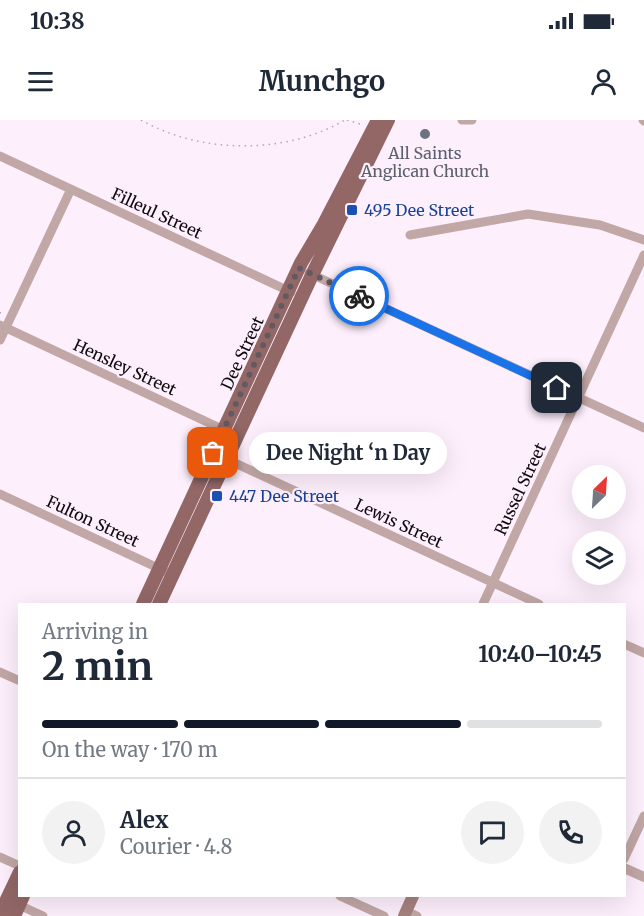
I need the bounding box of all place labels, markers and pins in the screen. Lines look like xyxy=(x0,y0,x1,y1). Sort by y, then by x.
marker: All Saints Anglican Church xyxy=(418,127,432,141)
place label: All Saints Anglican Church xyxy=(360,143,489,181)
place label: 495 Dee Street xyxy=(364,200,475,220)
marker: 495 Dee Street xyxy=(345,203,359,217)
pin xyxy=(531,362,582,413)
pin xyxy=(187,427,238,478)
callout: Dee Night ‘n Day xyxy=(249,432,447,474)
place label: 447 Dee Street xyxy=(229,486,340,506)
marker: 447 Dee Street xyxy=(210,489,224,503)

